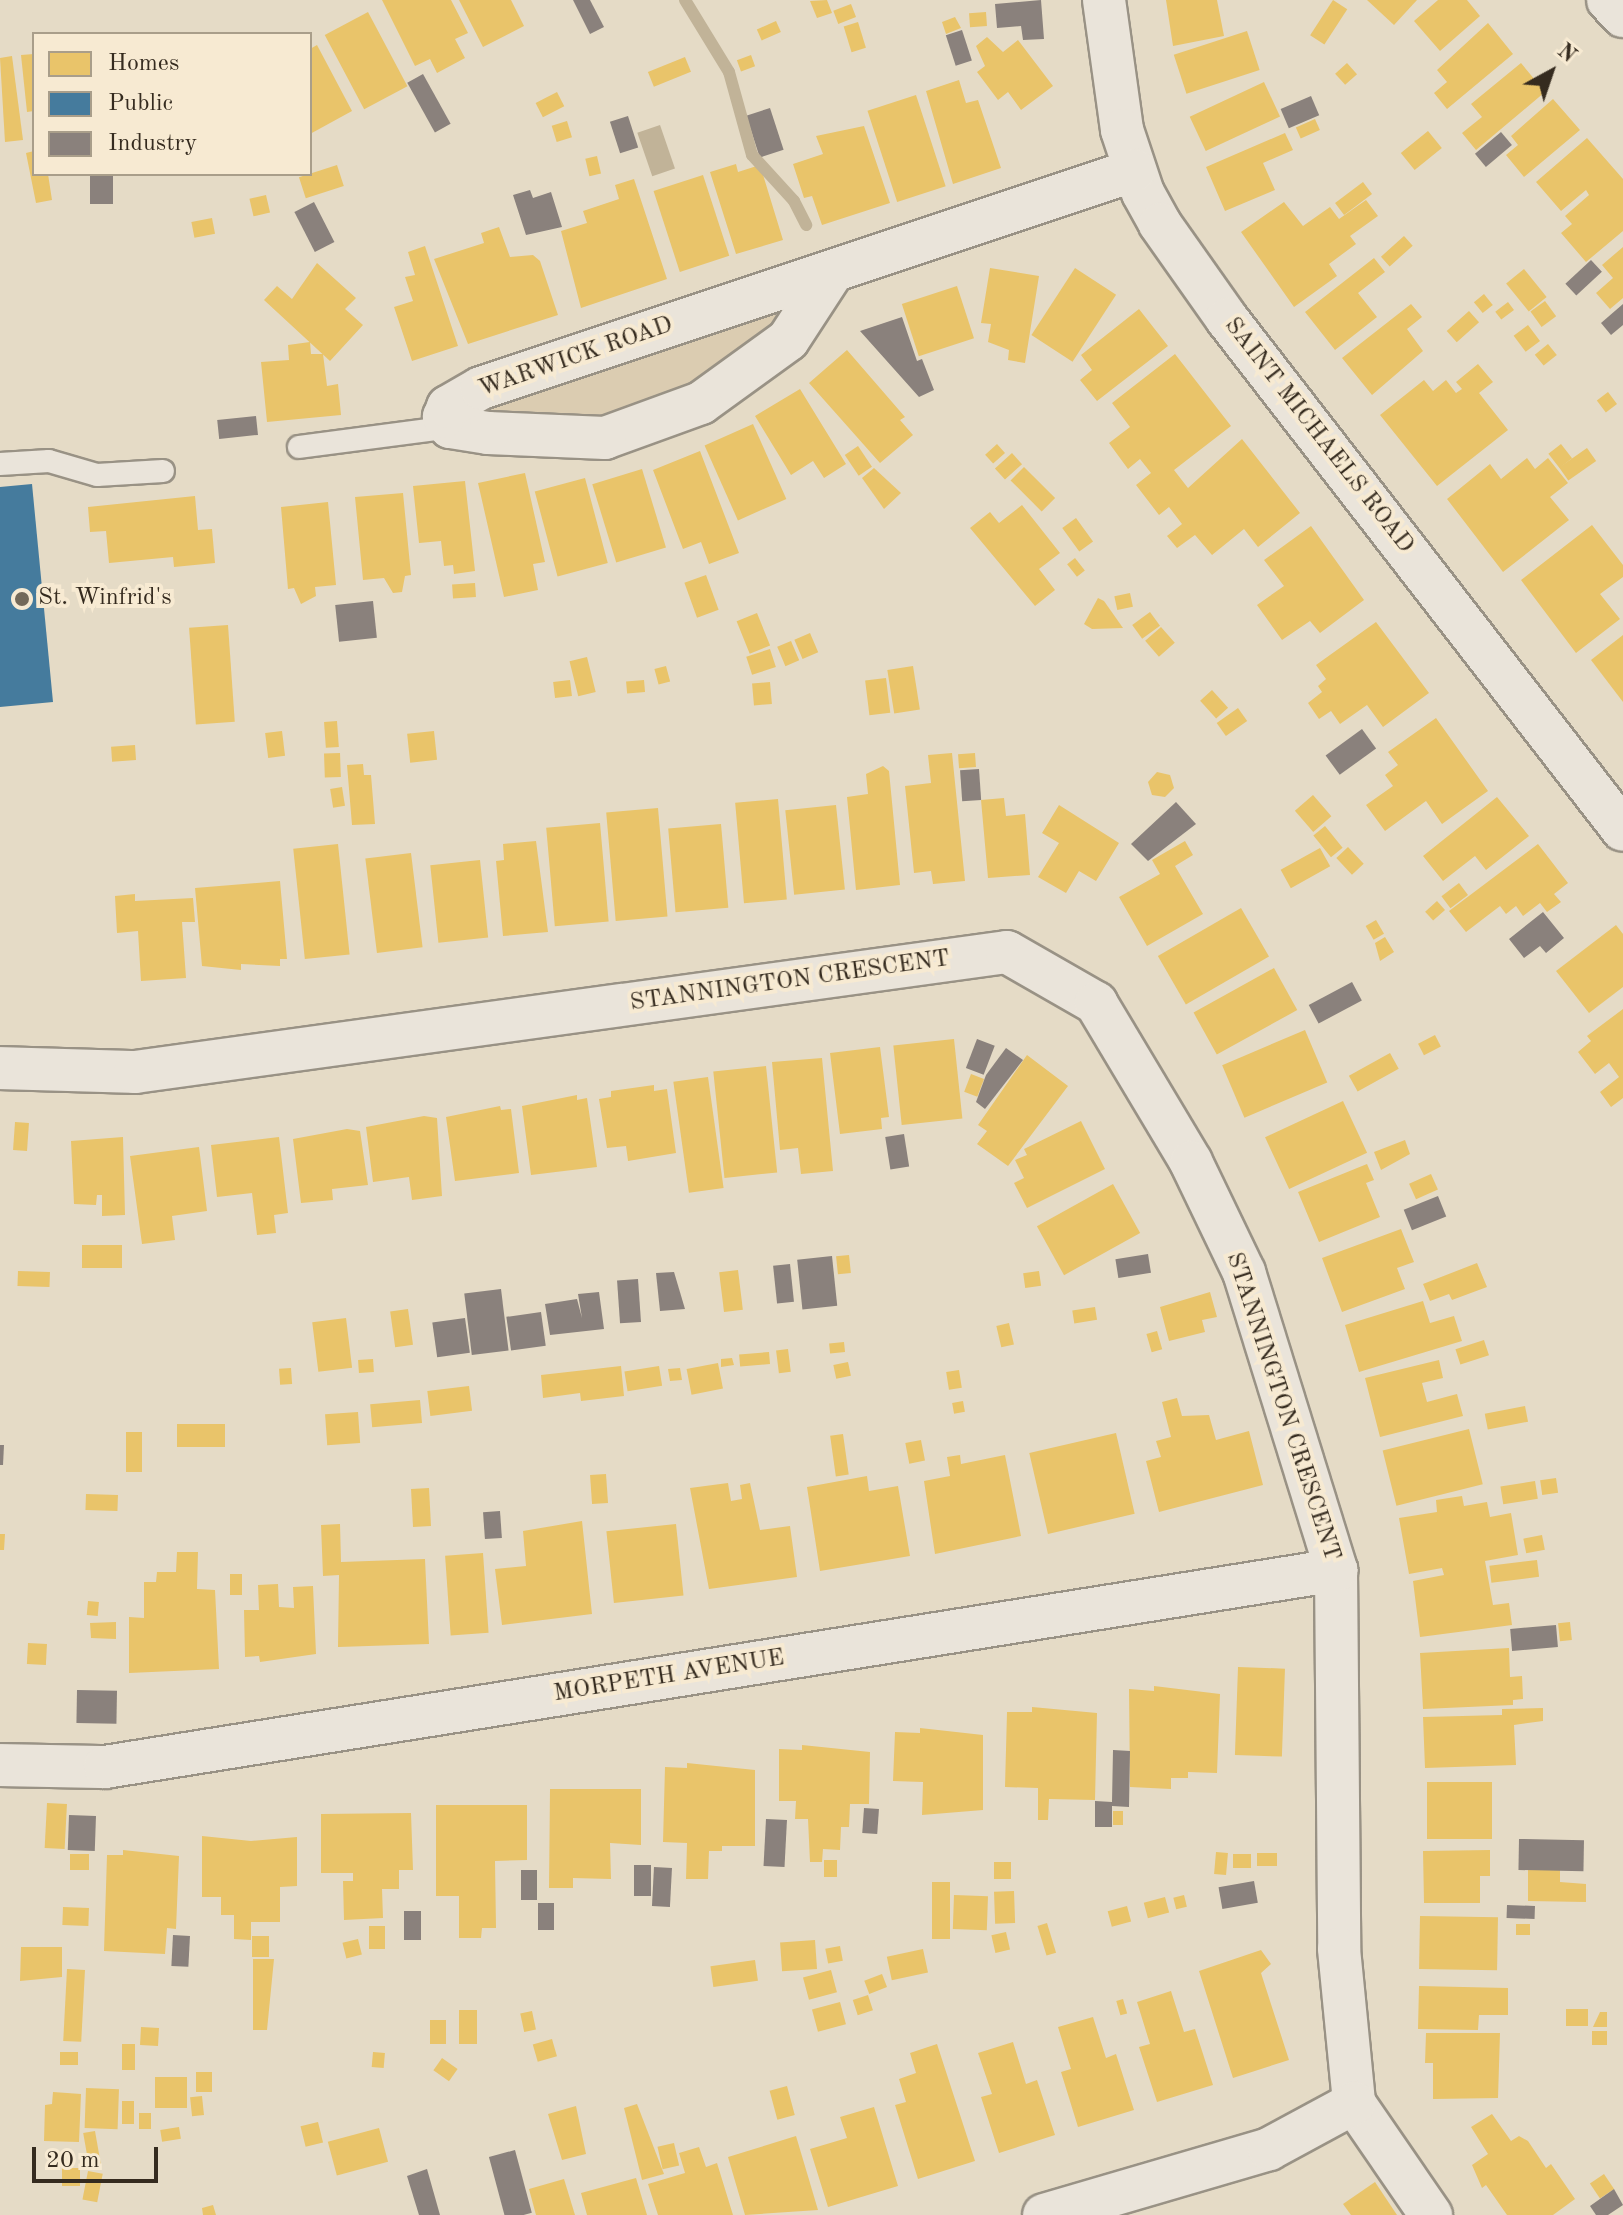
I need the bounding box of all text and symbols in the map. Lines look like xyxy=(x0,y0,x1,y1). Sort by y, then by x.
legend xyxy=(32,32,312,176)
north arrow xyxy=(1511,32,1591,112)
text: N xyxy=(1553,40,1580,67)
text: Homes xyxy=(108,52,179,76)
text: Public xyxy=(108,92,173,116)
text: Industry xyxy=(108,132,197,156)
street label: WARWICK ROAD xyxy=(475,311,677,405)
street label: SAINT MICHAELS ROAD xyxy=(1217,312,1419,560)
place label: St. Winfrid's xyxy=(38,585,172,613)
marker: St. Winfrid's xyxy=(13,590,31,608)
street label: STANNINGTON CRESCENT xyxy=(628,945,952,1019)
street label: STANNINGTON CRESCENT xyxy=(1218,1249,1346,1565)
street label: MORPETH AVENUE xyxy=(552,1645,786,1709)
scale bar xyxy=(36,2131,162,2181)
text: 20 m xyxy=(46,2149,100,2173)

